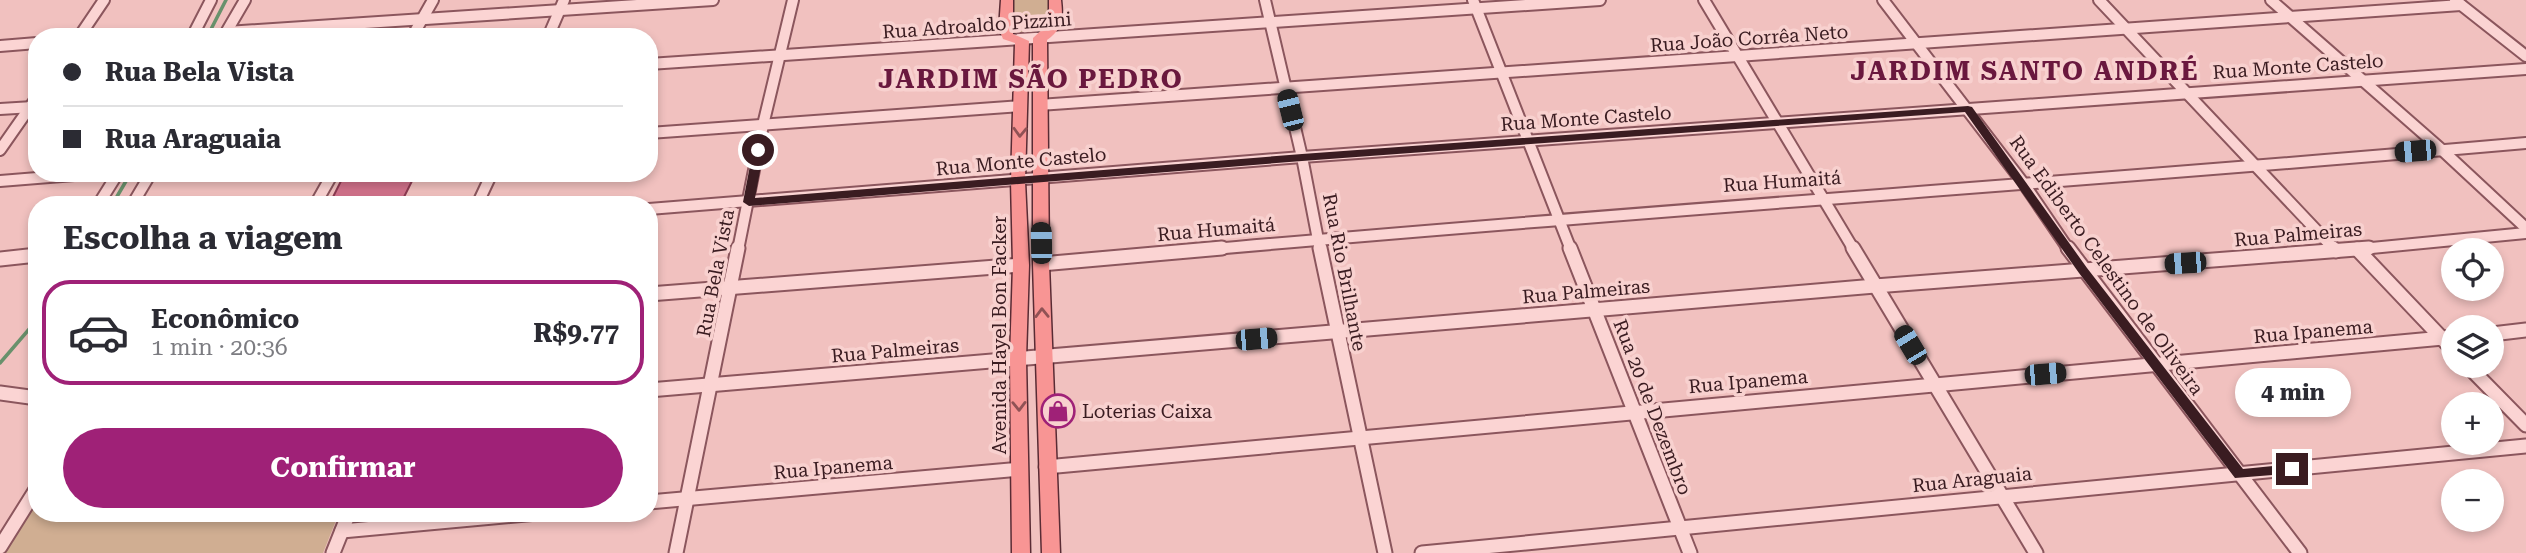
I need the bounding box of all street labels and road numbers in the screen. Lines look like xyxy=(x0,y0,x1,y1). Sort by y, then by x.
street label: Rua Adroaldo Pizzini xyxy=(882,7,1073,44)
street label: Rua João Corrêa Neto xyxy=(1649,20,1849,57)
street label: Rua Monte Castelo xyxy=(2212,49,2384,84)
street label: Rua Monte Castelo xyxy=(1500,101,1672,136)
street label: Rua Ediberto Celestino de Oliveira xyxy=(2005,131,2209,400)
street label: Rua Monte Castelo xyxy=(935,143,1107,180)
street label: Rua Humaitá xyxy=(1722,166,1843,197)
street label: Rua Rio Brilhante xyxy=(1318,191,1371,353)
street label: Rua Bela Vista xyxy=(692,207,739,339)
street label: Rua Humaitá xyxy=(1156,213,1277,246)
street label: Avenida Hayel Bon Facker xyxy=(988,215,1011,455)
street label: Rua Palmeiras xyxy=(2233,217,2363,252)
street label: Rua Palmeiras xyxy=(1521,274,1651,309)
street label: Rua Ipanema xyxy=(2252,315,2374,348)
street label: Rua 20 de Dezembro xyxy=(1608,316,1697,498)
street label: Rua Palmeiras xyxy=(830,333,960,368)
street label: Rua Ipanema xyxy=(1687,365,1809,398)
street label: Rua Ipanema xyxy=(772,451,894,484)
street label: Rua Araguaia xyxy=(1911,462,2034,497)

